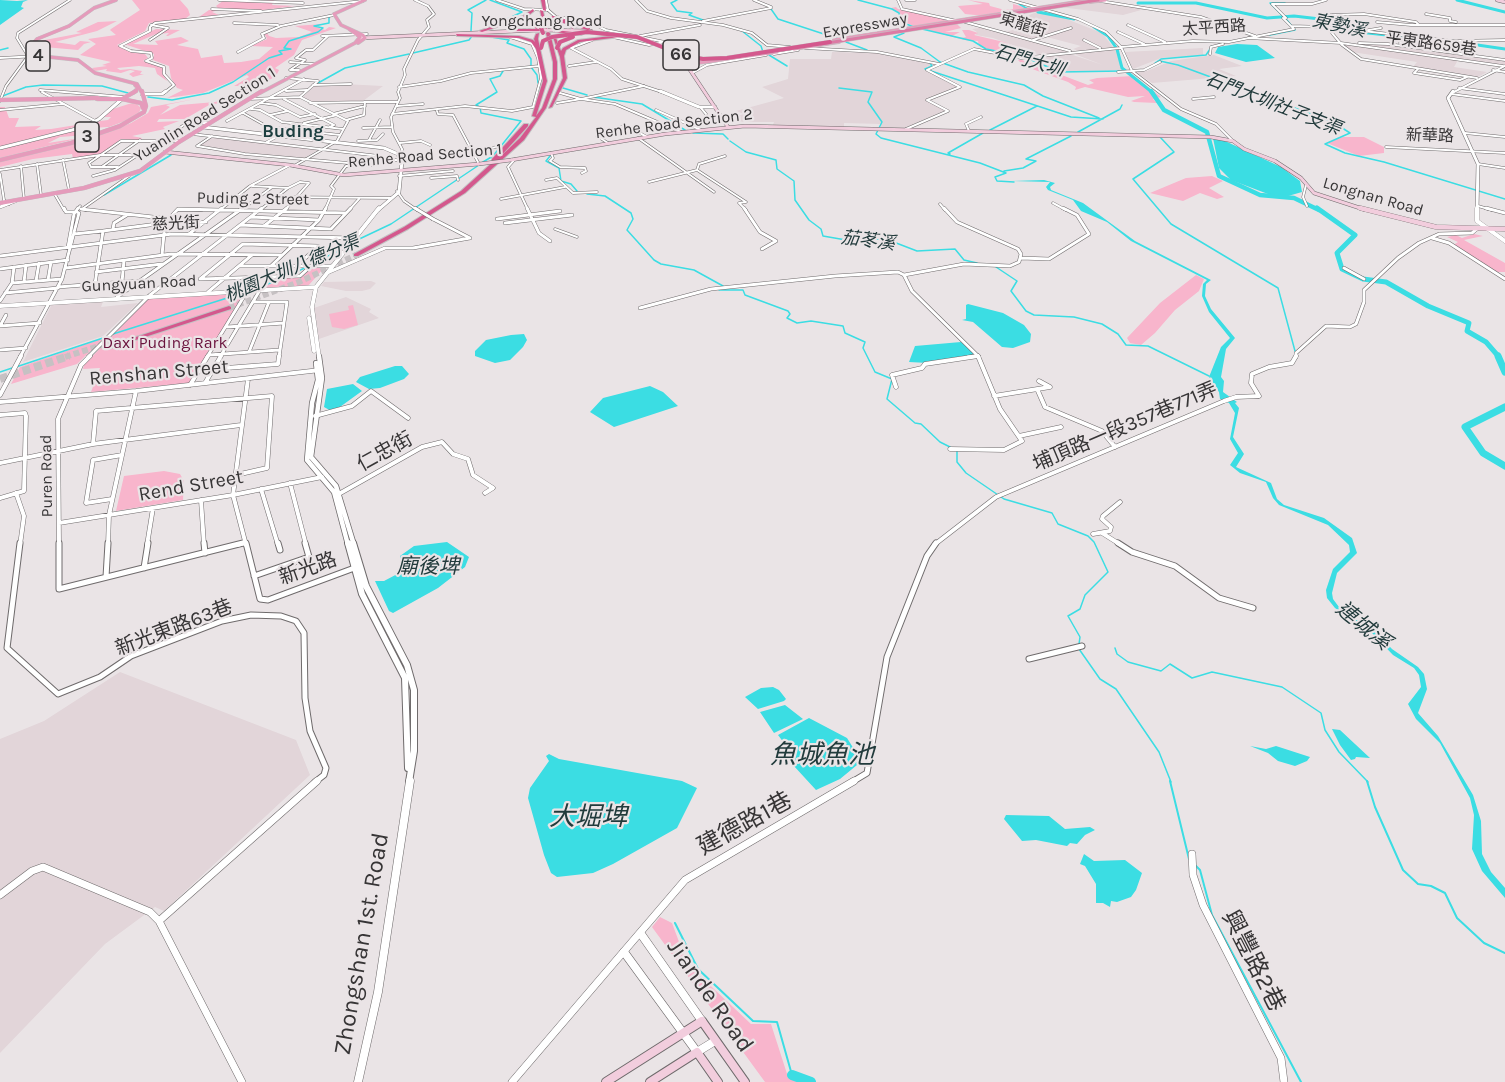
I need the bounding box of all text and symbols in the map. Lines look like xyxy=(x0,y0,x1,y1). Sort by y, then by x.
street label: Expressway xyxy=(821,9,909,43)
street label: 東龍街 xyxy=(997,9,1049,41)
water label: 東勢溪 xyxy=(1310,10,1368,42)
street label: Yongchang Road xyxy=(481,11,603,31)
street label: 太平西路 xyxy=(1181,16,1247,40)
street label: 平東路659巷 xyxy=(1384,28,1478,60)
road number: 66 xyxy=(663,40,699,70)
road number: 4 xyxy=(26,41,50,71)
water label: 石門大圳 xyxy=(991,41,1067,81)
street label: Yuanlin Road Section 1 xyxy=(131,64,279,166)
water label: 石門大圳社子支渠 xyxy=(1202,68,1344,140)
street label: Renhe Road Section 2 xyxy=(594,105,754,143)
district label: Buding xyxy=(262,121,324,143)
road number: 3 xyxy=(75,122,99,152)
street label: 新華路 xyxy=(1406,126,1454,146)
street label: Renhe Road Section 1 xyxy=(347,140,503,172)
street label: Longnan Road xyxy=(1321,173,1425,221)
street label: Puding 2 Street xyxy=(197,188,309,210)
street label: 慈光街 xyxy=(152,213,200,235)
water label: 茄苳溪 xyxy=(840,227,896,255)
water label: 桃園大圳八德分渠 xyxy=(222,231,362,307)
street label: Gungyuan Road xyxy=(81,271,197,297)
park label: Daxi Puding Rark xyxy=(103,333,227,353)
street label: Renshan Street xyxy=(88,355,230,391)
street label: 埔頂路一段357巷771弄 xyxy=(1029,377,1221,477)
street label: 仁忠街 xyxy=(353,427,417,477)
street label: Puren Road xyxy=(37,434,57,518)
street label: Rend Street xyxy=(137,465,245,507)
street label: 新光路 xyxy=(276,547,340,591)
water label: 廟後埤 xyxy=(397,554,459,580)
street label: 新光東路63巷 xyxy=(112,595,236,661)
water label: 連城溪 xyxy=(1331,596,1395,656)
water label: 魚城魚池 xyxy=(770,740,874,772)
street label: 建德路1巷 xyxy=(693,786,797,862)
water label: 大堀埤 xyxy=(549,802,627,834)
street label: Zhongshan 1st. Road xyxy=(328,831,396,1057)
street label: 興豐路2巷 xyxy=(1215,905,1291,1017)
street label: Jiande Road xyxy=(660,934,760,1058)

